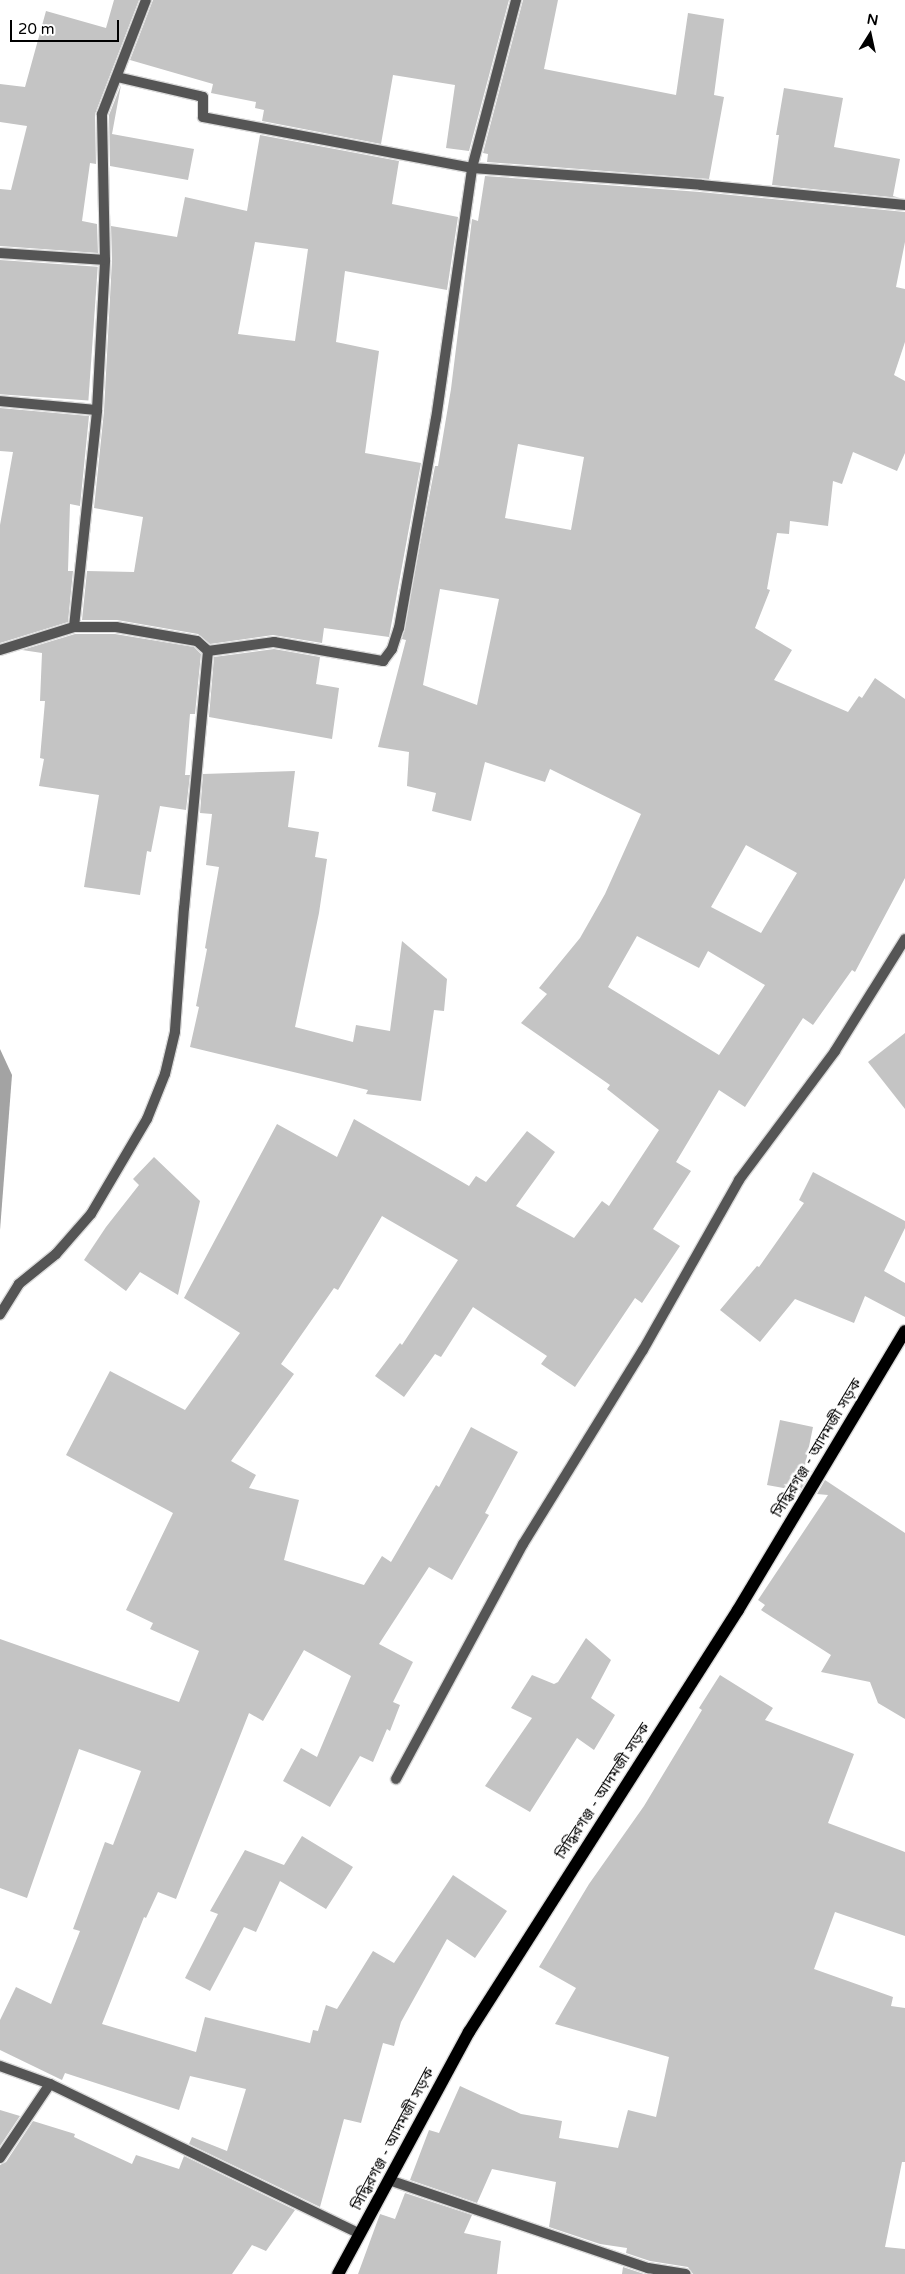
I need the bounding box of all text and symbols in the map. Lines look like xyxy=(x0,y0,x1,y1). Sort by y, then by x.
scale bar xyxy=(12,10,121,42)
north arrow xyxy=(845,10,895,60)
text: N xyxy=(866,10,880,29)
text: 20 m xyxy=(18,20,55,38)
street label: সিদ্ধিরগঞ্জ - আদমজী সড়ক xyxy=(768,1375,866,1521)
street label: সিদ্ধিরগঞ্জ - আদমজী সড়ক xyxy=(552,1719,654,1863)
street label: সিদ্ধিরগঞ্জ - আদমজী সড়ক xyxy=(348,2065,438,2213)

